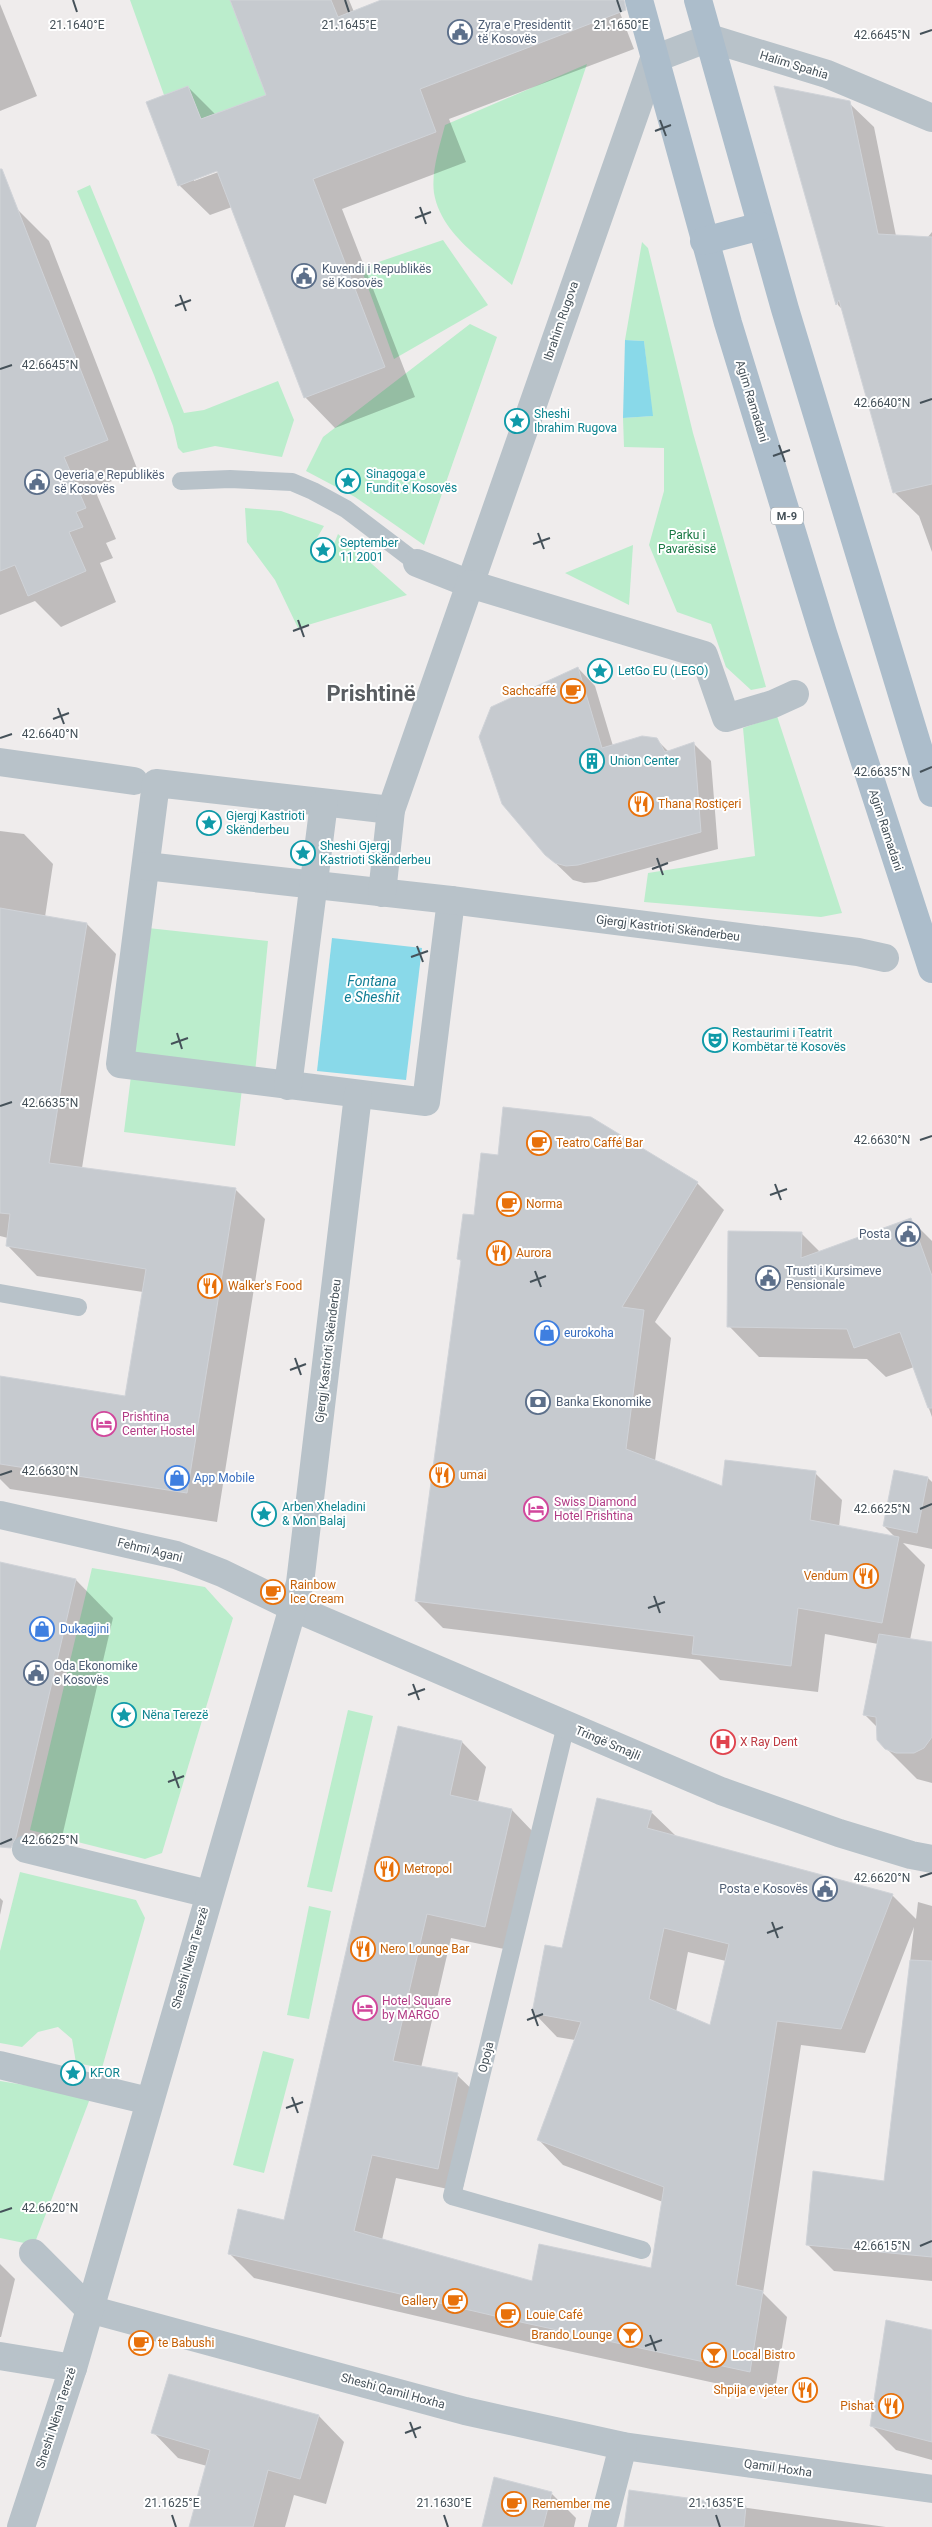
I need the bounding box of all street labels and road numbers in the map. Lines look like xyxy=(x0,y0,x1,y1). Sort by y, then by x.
street label: Halim Spahia xyxy=(758,48,830,82)
street label: Ibrahim Rugova xyxy=(541,279,581,363)
street label: Agim Ramadani xyxy=(733,358,771,444)
road number: M-9 xyxy=(771,508,803,524)
street label: Agim Ramadani xyxy=(866,788,906,873)
street label: Gjergj Kastrioti Skënderbeu xyxy=(595,912,741,944)
street label: Gjergj Kastrioti Skënderbeu xyxy=(312,1278,344,1424)
street label: Fehmi Agani xyxy=(116,1535,184,1565)
street label: Tringë Smajli xyxy=(573,1723,643,1763)
street label: Sheshi Nëna Terezë xyxy=(169,1906,211,2010)
street label: Opoja xyxy=(475,2040,497,2074)
street label: Sheshi Nëna Terezë xyxy=(33,2366,79,2470)
street label: Sheshi Qamil Hoxha xyxy=(339,2370,447,2412)
street label: Qamil Hoxha xyxy=(743,2456,813,2480)

